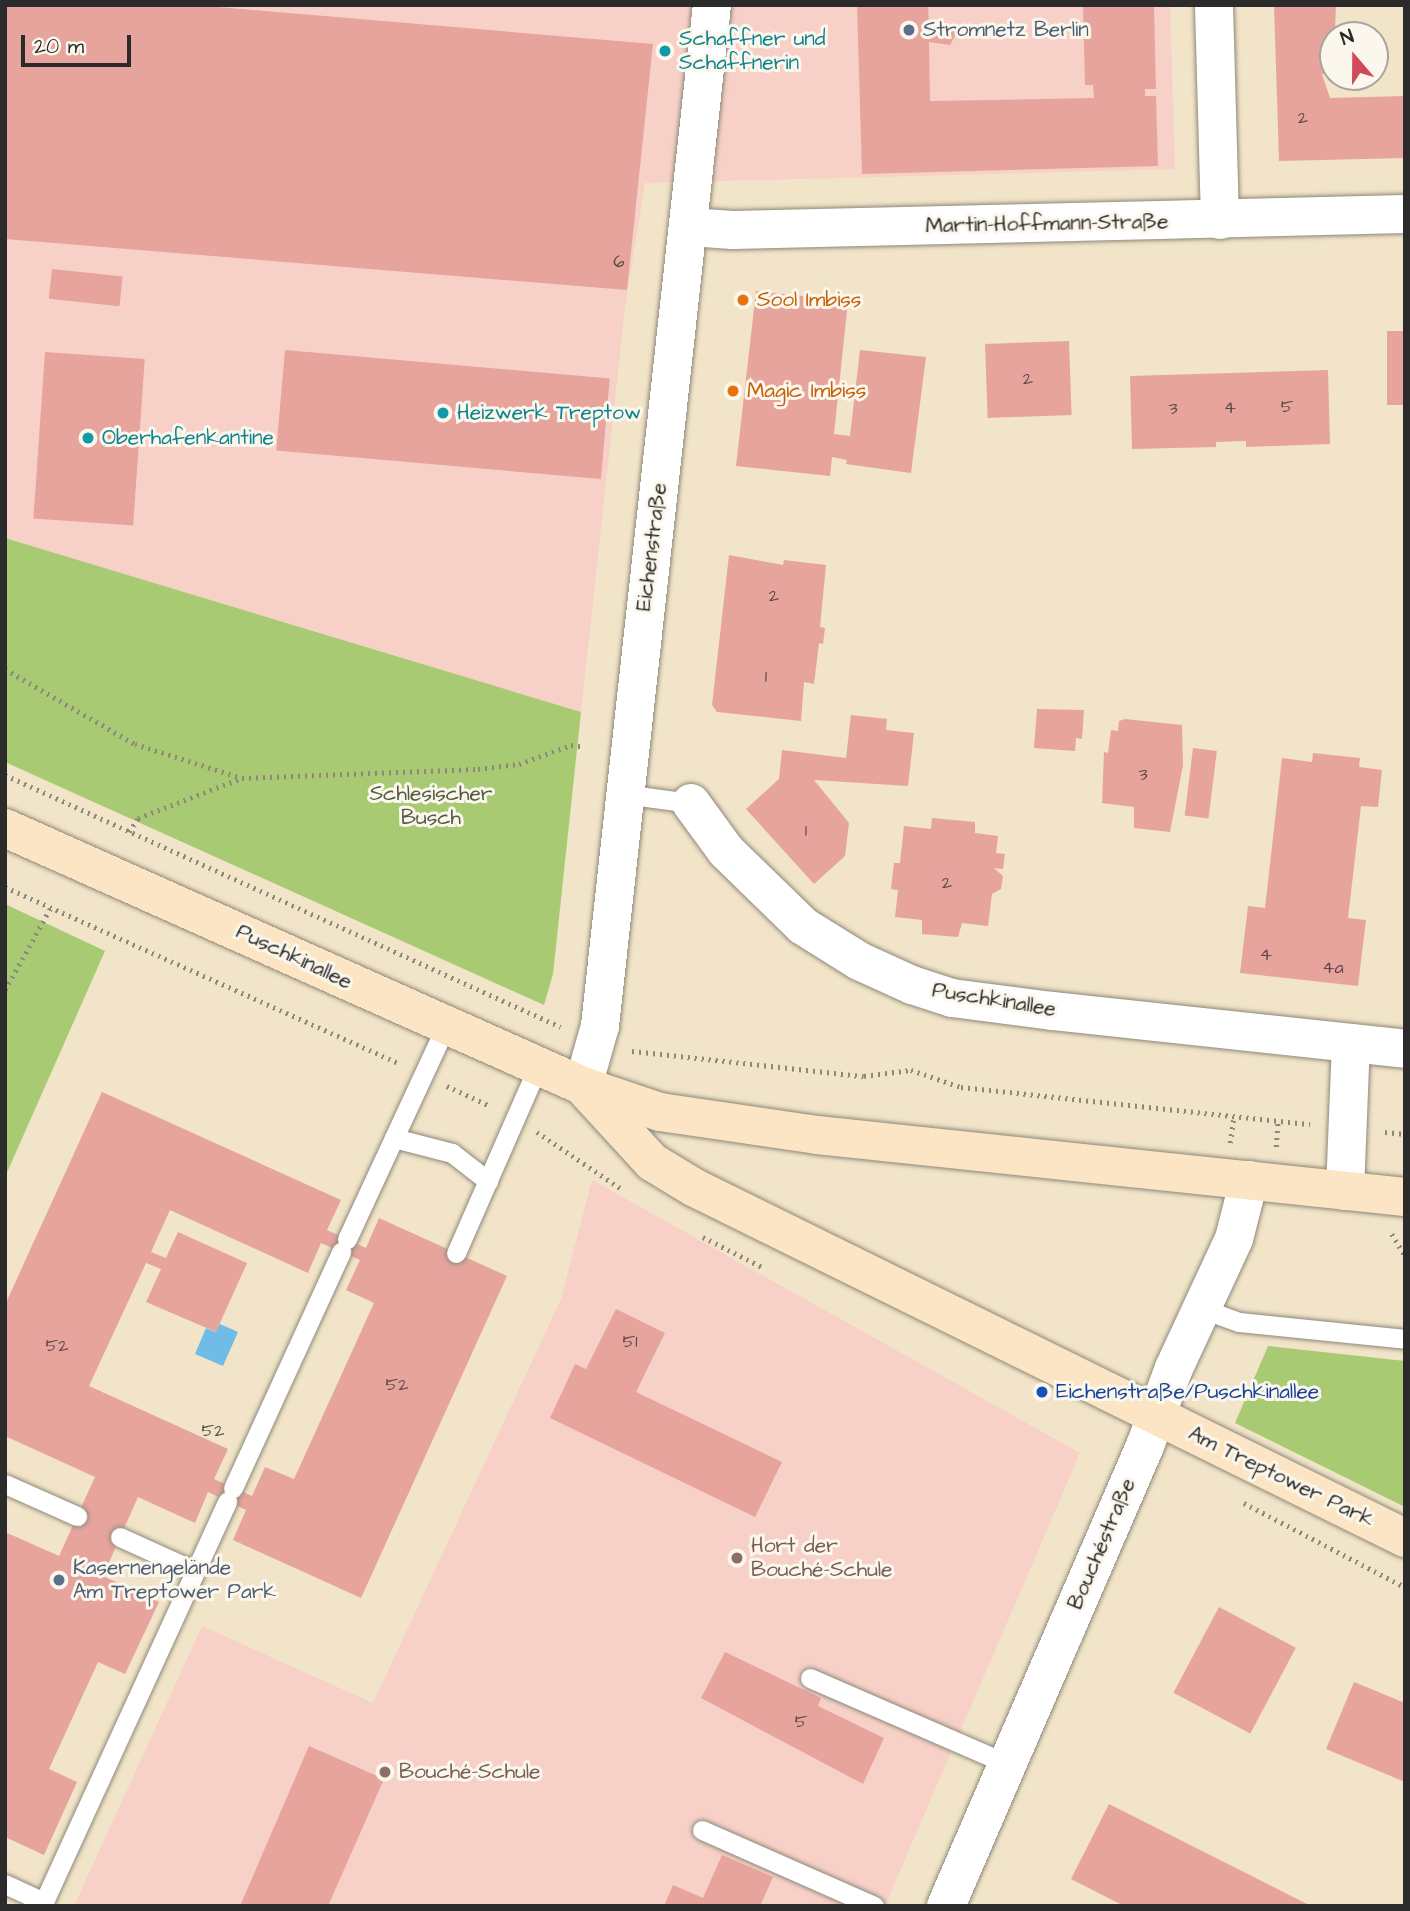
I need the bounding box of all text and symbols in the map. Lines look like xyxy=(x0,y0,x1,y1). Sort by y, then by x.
place label: Stromnetz Berlin xyxy=(923,17,1089,43)
scale bar xyxy=(24,21,135,65)
north arrow xyxy=(1319,21,1389,91)
marker: Stromnetz Berlin xyxy=(901,22,917,38)
text: N xyxy=(1337,23,1358,52)
place label: Schaffner und Schaffnerin xyxy=(679,26,826,76)
text: 20 m xyxy=(34,32,84,61)
marker: Schaffner und Schaffnerin xyxy=(657,43,673,59)
house number: 2 xyxy=(1298,107,1308,129)
street label: Martin-Hoffmann-Straße xyxy=(925,209,1169,239)
house number: 6 xyxy=(613,251,625,273)
place label: Sool Imbiss xyxy=(757,287,861,313)
marker: Sool Imbiss xyxy=(735,292,751,308)
house number: 2 xyxy=(1023,368,1033,390)
place label: Magic Imbiss xyxy=(747,378,866,404)
marker: Magic Imbiss xyxy=(725,383,741,399)
house number: 5 xyxy=(1281,396,1293,418)
house number: 4 xyxy=(1224,397,1236,419)
house number: 3 xyxy=(1168,398,1178,420)
place label: Heizwerk Treptow xyxy=(457,400,641,426)
marker: Heizwerk Treptow xyxy=(435,405,451,421)
place label: Oberhafenkantine xyxy=(102,425,274,451)
marker: Oberhafenkantine xyxy=(80,430,96,446)
street label: Eichenstraße xyxy=(632,482,672,612)
house number: 2 xyxy=(769,585,779,607)
house number: 1 xyxy=(765,666,767,688)
house number: 3 xyxy=(1138,764,1148,786)
park label: Schlesischer Busch xyxy=(370,781,492,831)
house number: 1 xyxy=(805,820,807,842)
house number: 2 xyxy=(942,872,952,894)
street label: Puschkinallee xyxy=(232,919,356,995)
house number: 4 xyxy=(1260,944,1272,966)
house number: 4a xyxy=(1322,957,1344,979)
street label: Puschkinallee xyxy=(930,978,1058,1022)
house number: 51 xyxy=(622,1331,638,1353)
house number: 52 xyxy=(45,1335,69,1357)
house number: 52 xyxy=(385,1374,409,1396)
place label: Eichenstraße/Puschkinallee xyxy=(1056,1379,1319,1405)
marker: Eichenstraße/Puschkinallee xyxy=(1034,1384,1050,1400)
house number: 52 xyxy=(201,1420,225,1442)
street label: Am Treptower Park xyxy=(1184,1421,1378,1533)
street label: Bouchéstraße xyxy=(1063,1475,1141,1613)
place label: Hort der Bouché-Schule xyxy=(751,1533,892,1583)
marker: Hort der Bouché-Schule xyxy=(729,1550,745,1566)
place label: Kasernengelände Am Treptower Park xyxy=(73,1555,276,1605)
marker: Kasernengelände Am Treptower Park xyxy=(51,1572,67,1588)
house number: 5 xyxy=(795,1711,807,1733)
place label: Bouché-Schule xyxy=(399,1759,540,1785)
marker: Bouché-Schule xyxy=(377,1764,393,1780)

